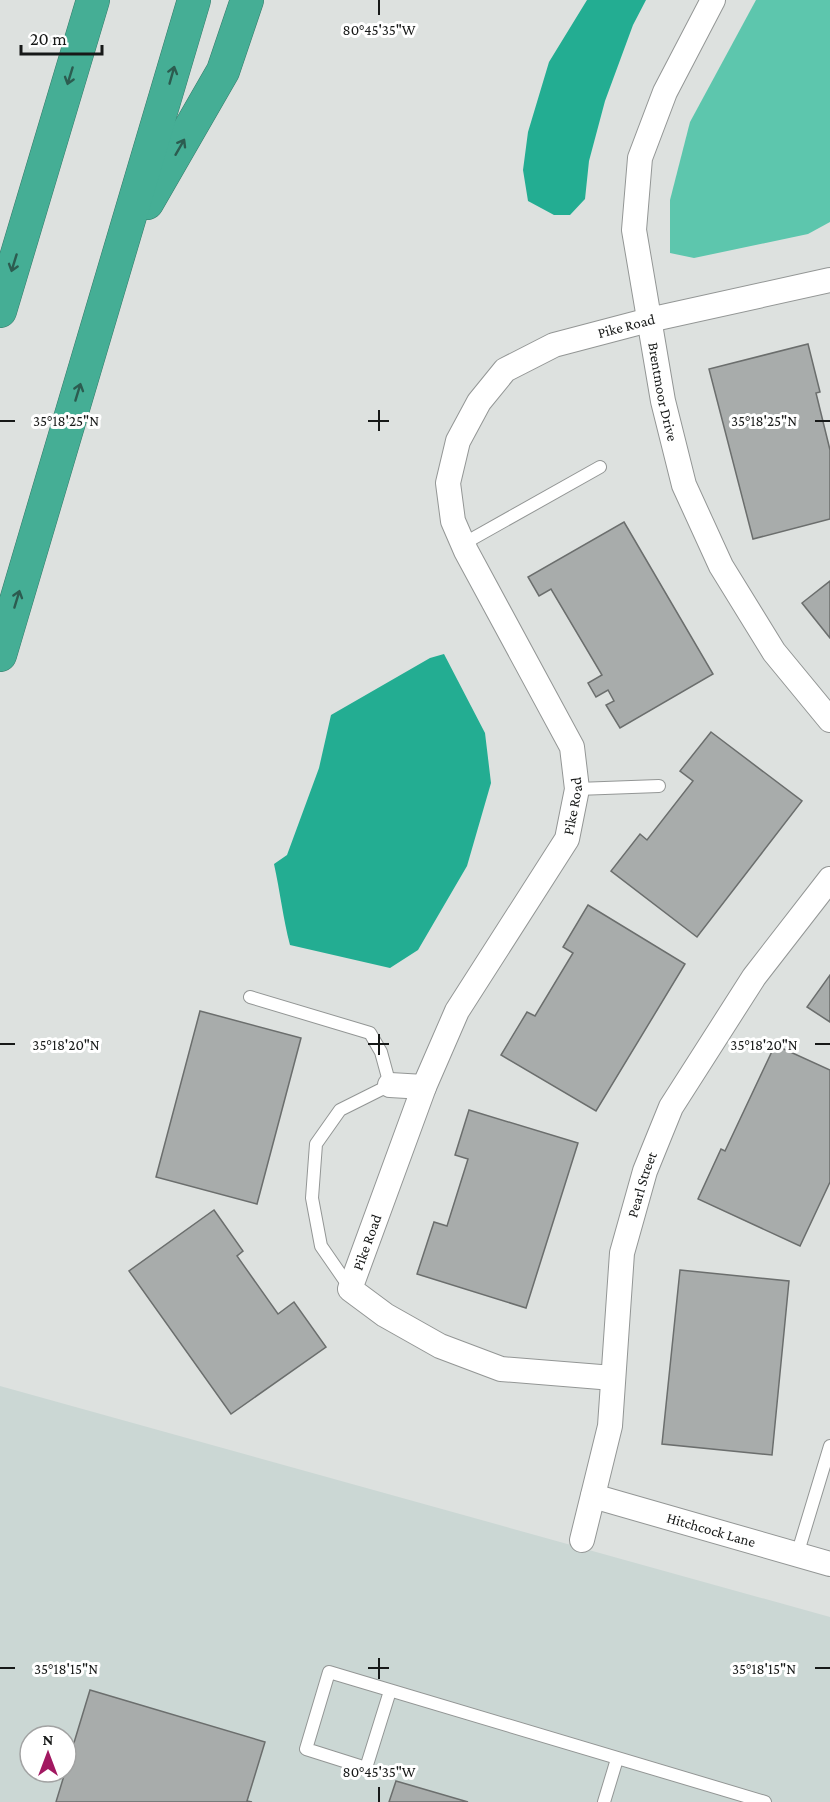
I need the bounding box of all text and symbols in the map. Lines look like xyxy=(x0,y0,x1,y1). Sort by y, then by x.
scale bar xyxy=(21,18,102,56)
text: 80°45'35"W xyxy=(343,22,416,38)
text: 20 m xyxy=(30,29,67,49)
one-way arrow xyxy=(64,66,75,85)
one-way arrow xyxy=(167,66,178,85)
one-way arrow xyxy=(175,138,186,156)
one-way arrow xyxy=(8,253,19,272)
street label: Pike Road xyxy=(596,311,656,341)
street label: Brentmoor Drive xyxy=(645,341,681,443)
one-way arrow xyxy=(73,383,84,402)
text: 35°18'25"N xyxy=(33,413,99,429)
text: 35°18'25"N xyxy=(731,413,797,429)
one-way arrow xyxy=(12,590,23,609)
street label: Pike Road xyxy=(560,776,585,836)
text: 35°18'20"N xyxy=(32,1037,100,1053)
text: 35°18'20"N xyxy=(730,1037,798,1053)
street label: Pearl Street xyxy=(624,1148,660,1219)
street label: Pike Road xyxy=(350,1212,385,1272)
street label: Hitchcock Lane xyxy=(665,1510,758,1550)
text: 35°18'15"N xyxy=(34,1661,98,1677)
text: 35°18'15"N xyxy=(732,1661,796,1677)
north arrow xyxy=(18,1724,78,1784)
text: N xyxy=(43,1731,54,1748)
text: 80°45'35"W xyxy=(343,1764,416,1780)

